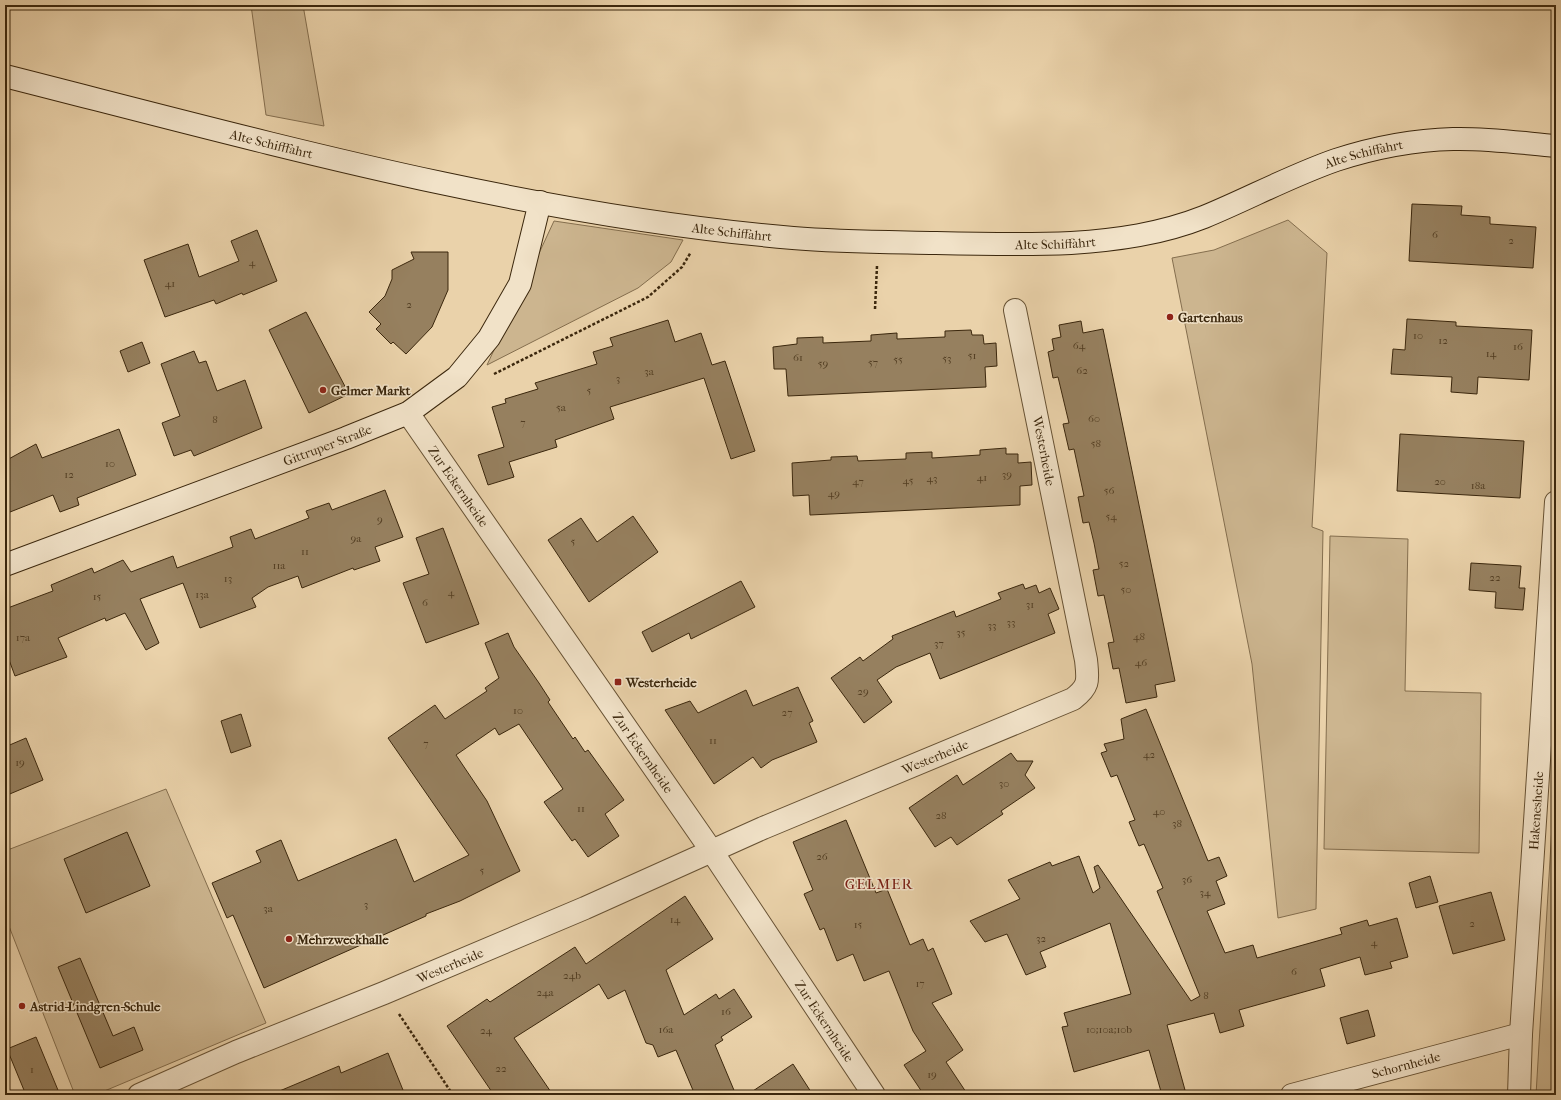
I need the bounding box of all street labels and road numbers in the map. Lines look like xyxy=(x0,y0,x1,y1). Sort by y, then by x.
street label: Alte Schifffahrt xyxy=(228,126,315,161)
street label: Alte Schiffahrt xyxy=(1321,136,1404,171)
street label: Alte Schiffahrt xyxy=(690,219,773,244)
street label: Alte Schiffahrt xyxy=(1014,234,1097,252)
street label: Westerheide xyxy=(1030,414,1058,488)
street label: Gittruper Straße xyxy=(281,421,374,468)
street label: Zur Eckernheide xyxy=(425,443,492,530)
street label: Zur Eckernheide xyxy=(610,709,677,796)
street label: Westerheide xyxy=(898,736,971,777)
street label: Hakenesheide xyxy=(1526,770,1546,850)
street label: Westerheide xyxy=(414,944,486,986)
street label: Zur Eckernheide xyxy=(792,977,858,1065)
street label: Schornheide xyxy=(1370,1048,1442,1081)

